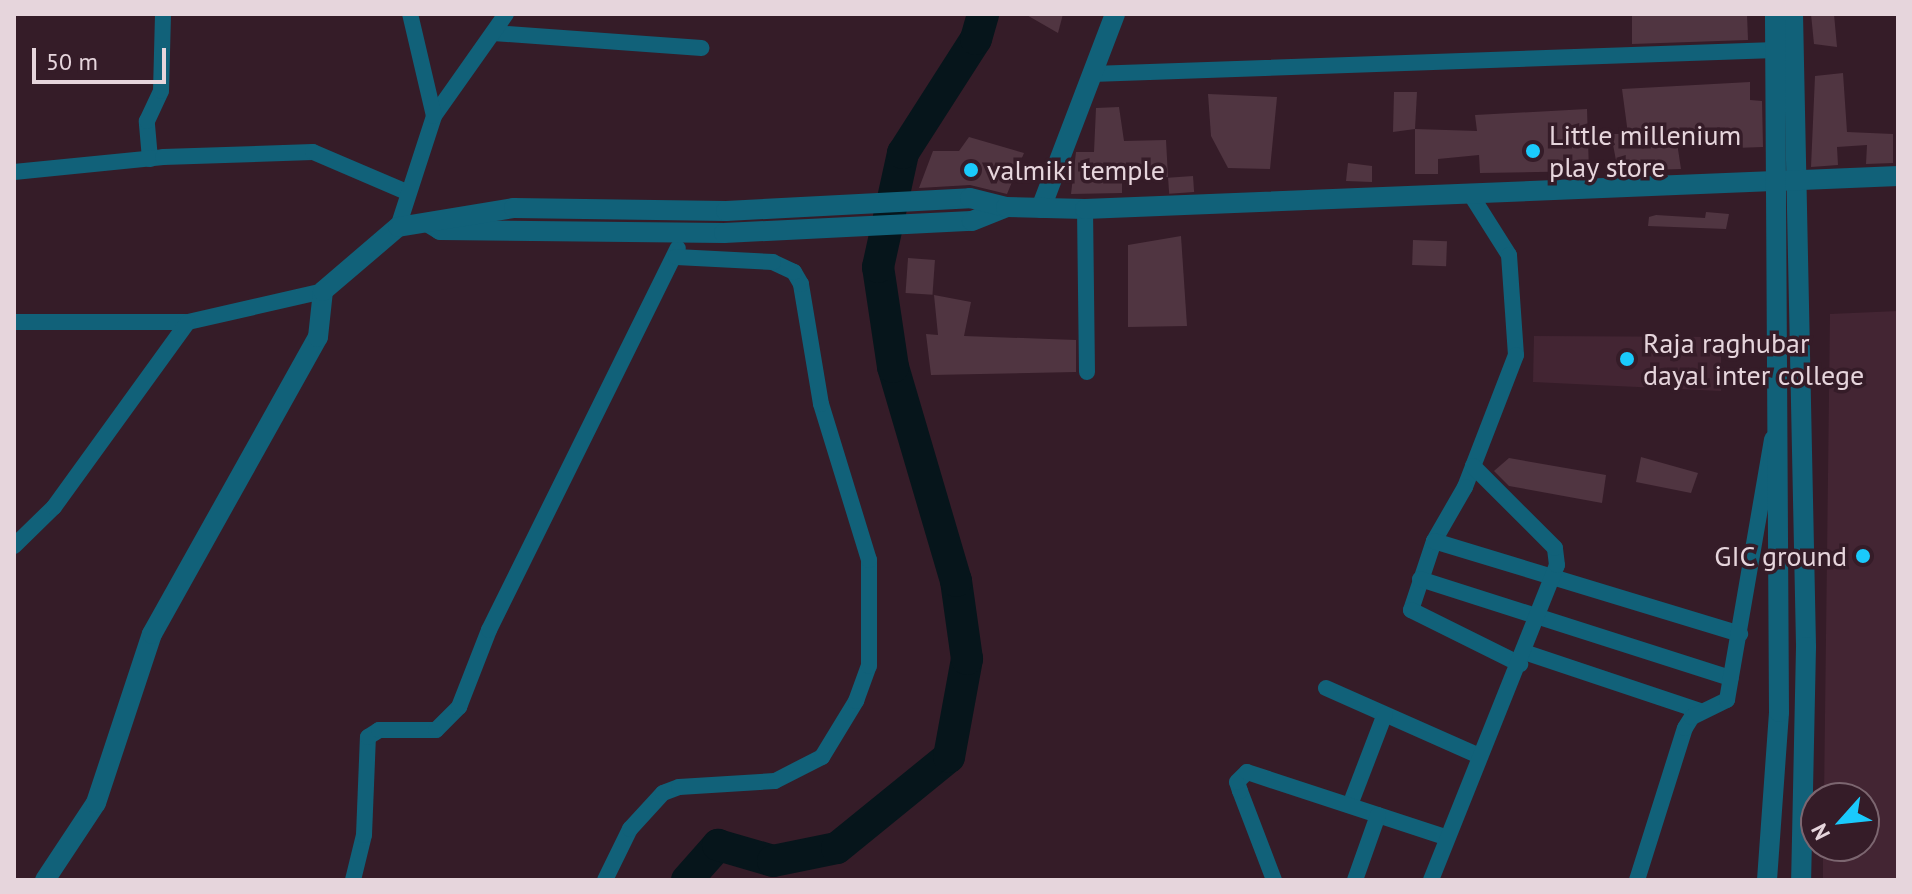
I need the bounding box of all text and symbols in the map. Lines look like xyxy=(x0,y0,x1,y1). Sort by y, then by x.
scale bar xyxy=(36,32,170,82)
text: 50 m xyxy=(46,46,98,77)
place label: Little millenium play store xyxy=(1549,118,1741,184)
marker: Little millenium play store xyxy=(1524,142,1542,160)
place label: valmiki temple xyxy=(987,153,1165,187)
marker: valmiki temple xyxy=(962,161,980,179)
place label: Raja raghubar dayal inter college xyxy=(1643,326,1864,392)
marker: Raja raghubar dayal inter college xyxy=(1618,350,1636,368)
place label: GIC ground xyxy=(1713,539,1847,573)
marker: GIC ground xyxy=(1854,547,1872,565)
north arrow xyxy=(1800,782,1880,862)
text: N xyxy=(1805,819,1836,845)

